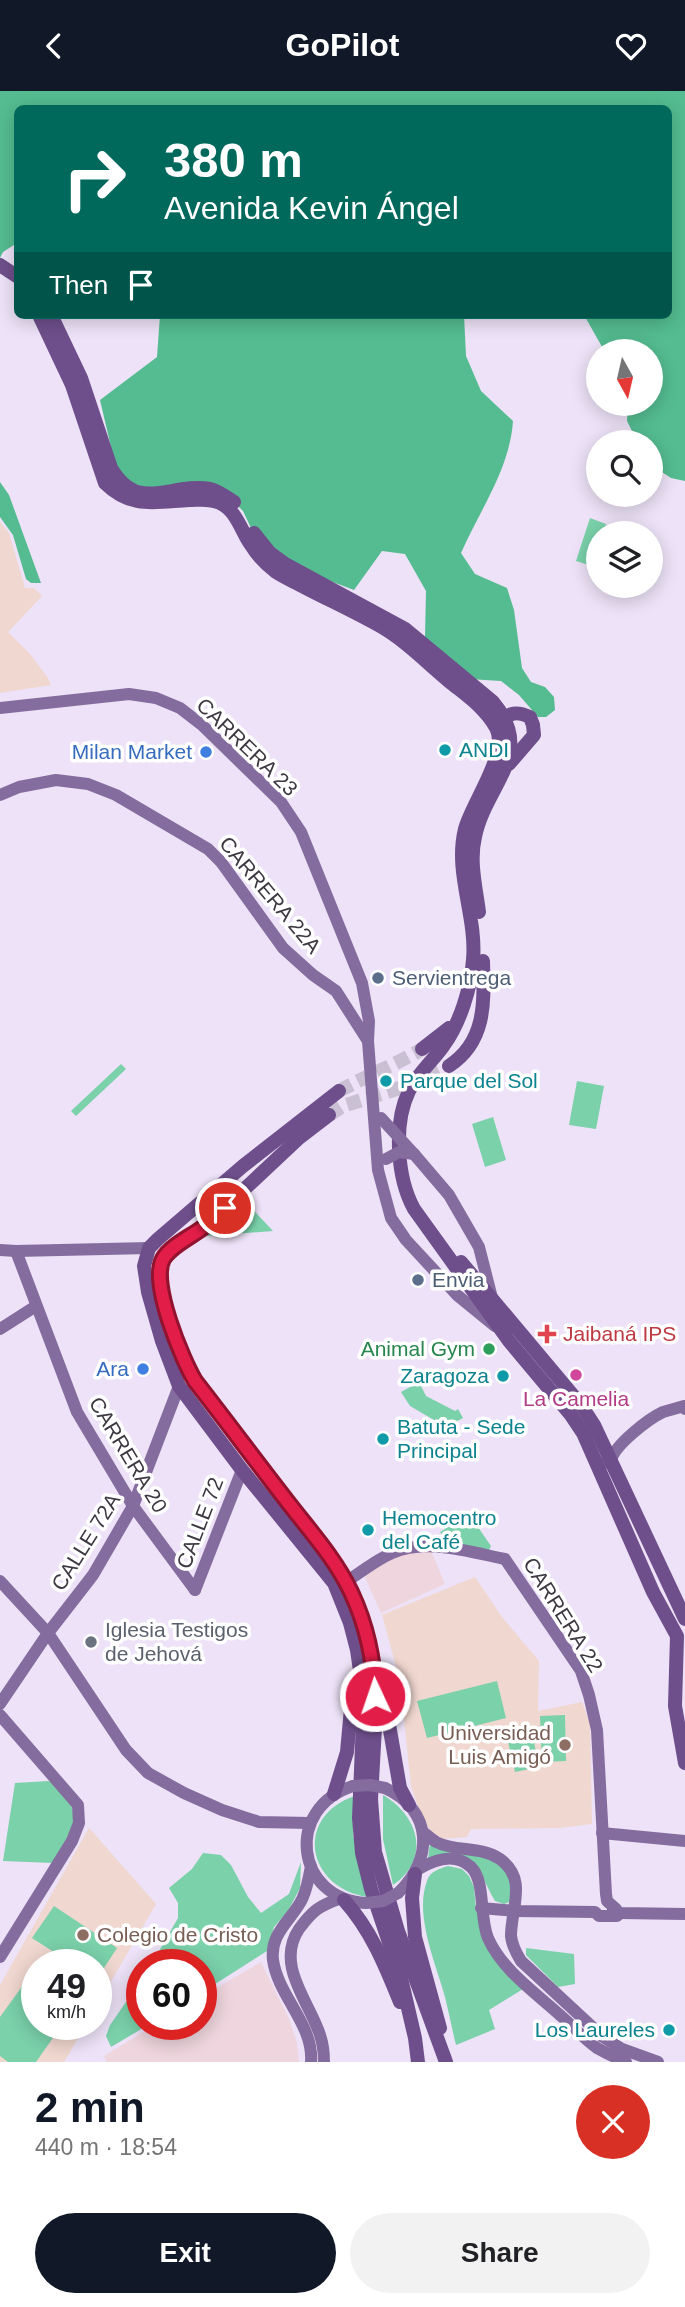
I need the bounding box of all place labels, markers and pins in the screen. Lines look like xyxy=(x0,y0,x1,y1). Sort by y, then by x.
place label: ANDI xyxy=(459,738,509,761)
place label: Milan Market xyxy=(72,740,192,763)
marker: ANDI xyxy=(437,742,453,758)
marker: Milan Market xyxy=(198,744,214,760)
place label: Servientrega xyxy=(392,966,511,989)
marker: Servientrega xyxy=(370,970,386,986)
place label: Parque del Sol xyxy=(400,1069,538,1092)
marker: Parque del Sol xyxy=(378,1073,394,1089)
pin xyxy=(195,1178,255,1238)
place label: Envia xyxy=(432,1268,485,1291)
marker: Envia xyxy=(410,1272,426,1288)
place label: Jaibaná IPS xyxy=(563,1322,676,1345)
marker: Jaibaná IPS xyxy=(537,1324,557,1344)
place label: Animal Gym xyxy=(361,1337,475,1360)
marker: Animal Gym xyxy=(481,1341,497,1357)
place label: Ara xyxy=(96,1357,129,1380)
marker: Ara xyxy=(135,1361,151,1377)
place label: Zaragoza xyxy=(400,1364,489,1387)
marker: La Camelia xyxy=(568,1367,584,1383)
marker: Zaragoza xyxy=(495,1368,511,1384)
place label: La Camelia xyxy=(523,1387,629,1410)
place label: Batuta - Sede Principal xyxy=(397,1415,525,1462)
marker: Batuta - Sede Principal xyxy=(375,1431,391,1447)
place label: Hemocentro del Café xyxy=(382,1506,496,1553)
marker: Hemocentro del Café xyxy=(360,1522,376,1538)
place label: Iglesia Testigos de Jehová xyxy=(105,1618,248,1665)
marker: Iglesia Testigos de Jehová xyxy=(83,1634,99,1650)
place label: Universidad Luis Amigó xyxy=(440,1721,551,1768)
marker: Universidad Luis Amigó xyxy=(557,1737,573,1753)
place label: Colegio de Cristo xyxy=(97,1923,258,1946)
marker: Colegio de Cristo xyxy=(75,1927,91,1943)
place label: Los Laureles xyxy=(535,2018,655,2041)
marker: Los Laureles xyxy=(661,2022,677,2038)

